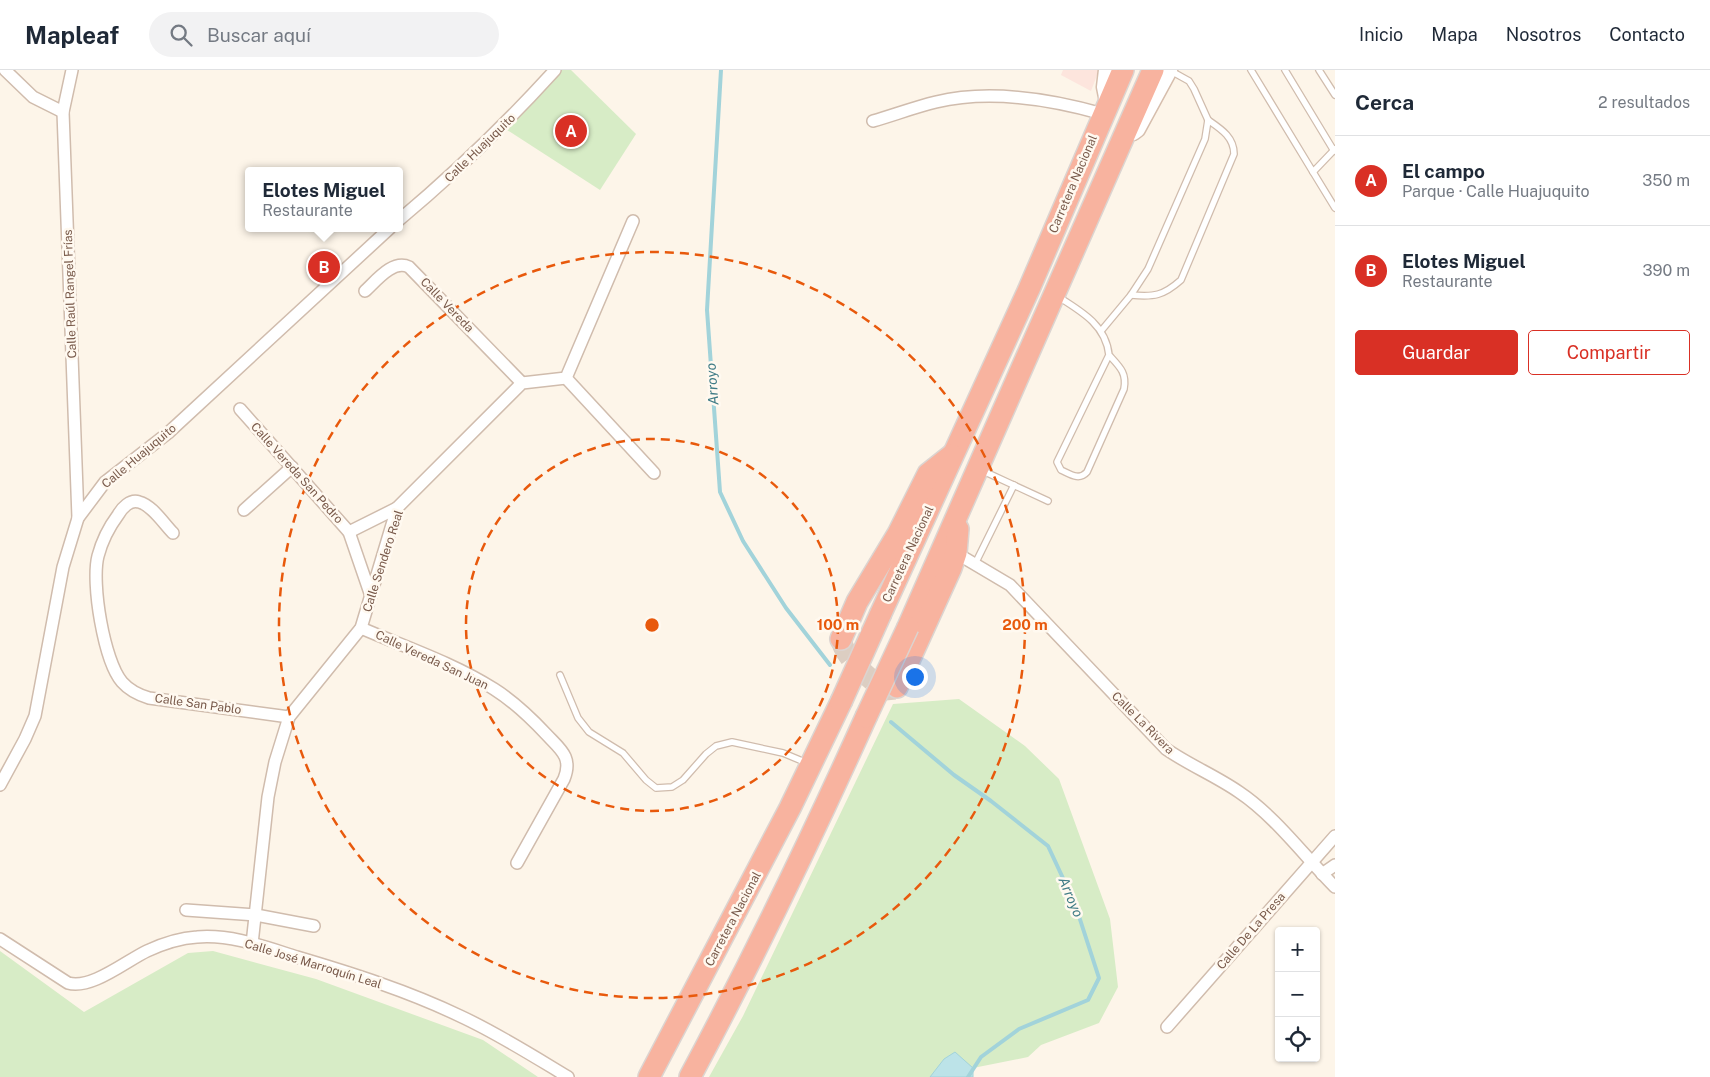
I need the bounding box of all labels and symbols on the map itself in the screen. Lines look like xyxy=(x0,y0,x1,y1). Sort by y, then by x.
street label: Calle Huajuquito xyxy=(442,111,518,185)
pin: A xyxy=(555,112,587,150)
street label: Carretera Nacional xyxy=(1046,133,1100,235)
street label: Calle Raúl Rangel Frías xyxy=(61,229,79,359)
pin: B xyxy=(308,248,340,286)
street label: Calle Vereda xyxy=(417,275,477,335)
water label: Arroyo xyxy=(703,362,721,406)
street label: Calle Vereda San Pedro xyxy=(248,420,346,526)
street label: Calle Huajuquito xyxy=(99,421,179,491)
street label: Carretera Nacional xyxy=(879,503,937,605)
street label: Calle Sendero Real xyxy=(360,508,406,614)
centre of rings xyxy=(643,616,661,634)
text: 100 m xyxy=(817,616,859,633)
text: 200 m xyxy=(1002,616,1048,633)
street label: Calle Vereda San Juan xyxy=(373,628,491,692)
your location xyxy=(902,664,928,690)
street label: Calle La Rivera xyxy=(1109,689,1177,757)
street label: Calle San Pablo xyxy=(154,691,242,717)
street label: Carretera Nacional xyxy=(702,869,764,969)
water label: Arroyo xyxy=(1055,875,1087,920)
street label: Calle De La Presa xyxy=(1214,890,1288,972)
street label: Calle José Marroquín Leal xyxy=(243,936,383,992)

